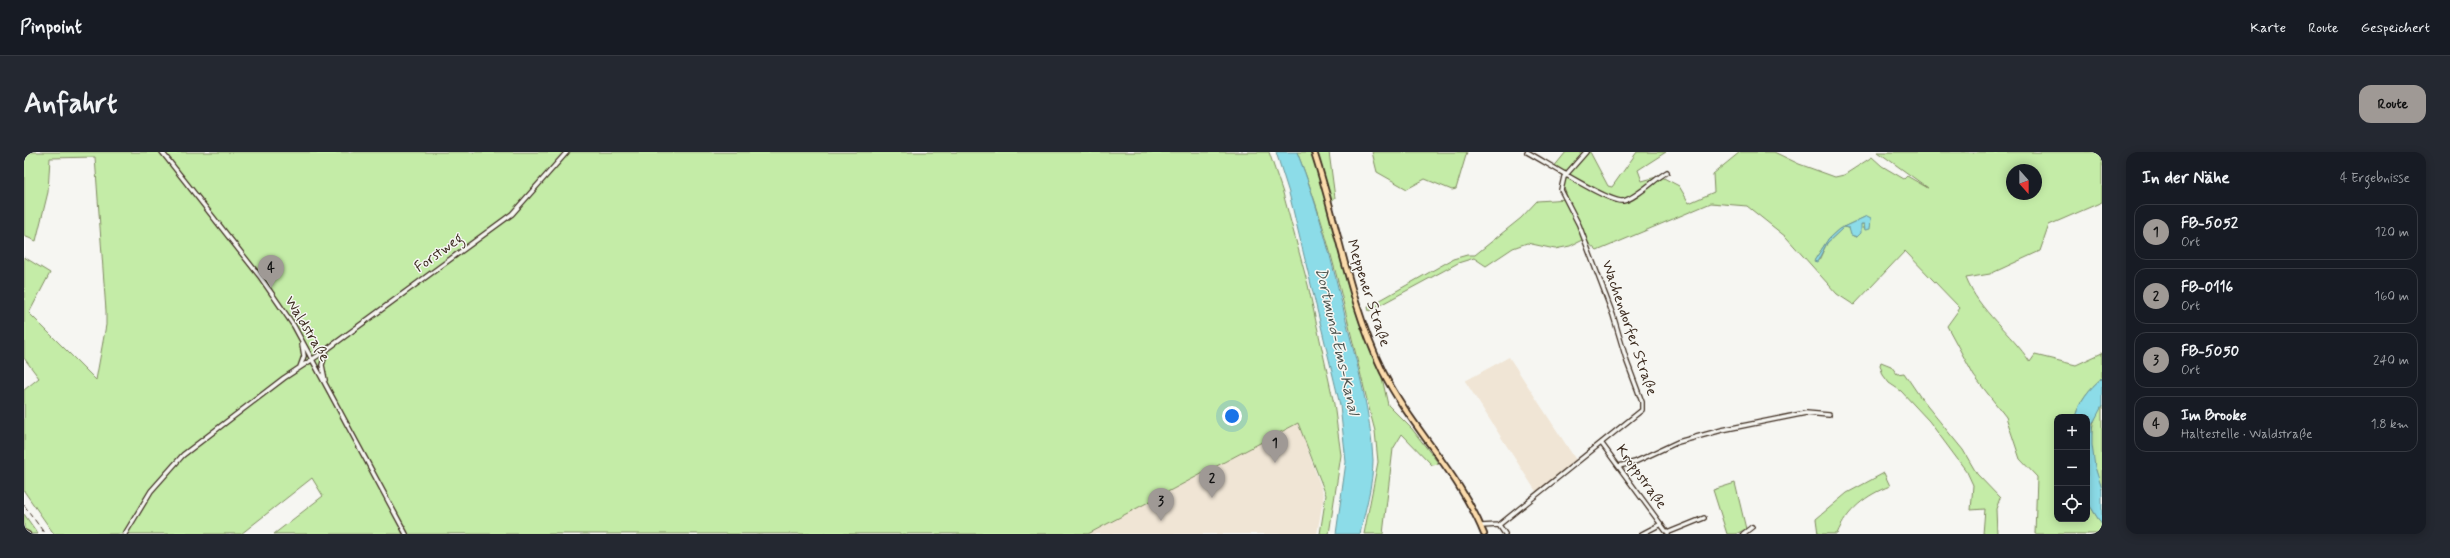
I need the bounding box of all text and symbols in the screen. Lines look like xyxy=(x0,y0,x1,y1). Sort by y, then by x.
text: Pinpoint xyxy=(20,15,82,40)
text: Karte xyxy=(2250,19,2286,37)
text: Route xyxy=(2308,19,2339,37)
text: Gespeichert xyxy=(2361,19,2430,37)
button: Route xyxy=(2359,85,2426,123)
text: Anfahrt xyxy=(24,86,117,123)
north arrow xyxy=(2006,164,2042,200)
text: In der Nähe xyxy=(2142,167,2230,189)
text: 4 Ergebnisse xyxy=(2340,170,2410,187)
text: FB-5052 xyxy=(2181,214,2238,234)
text: 1 xyxy=(2153,224,2159,241)
text: 120 m xyxy=(2375,224,2409,241)
street label: Forstweg xyxy=(411,229,468,278)
text: Ort xyxy=(2181,234,2200,251)
street label: Meppener Straße xyxy=(1341,237,1395,349)
pin: 4 xyxy=(258,255,284,288)
street label: Wachendorfer Straße xyxy=(1596,258,1662,398)
water label: Dortmund-Ems-Kanal xyxy=(1310,265,1365,419)
text: FB-0116 xyxy=(2181,278,2233,298)
text: 2 xyxy=(2153,288,2159,305)
text: 160 m xyxy=(2374,288,2409,305)
street label: Waldstraße xyxy=(280,293,334,365)
text: Ort xyxy=(2181,298,2200,315)
text: FB-5050 xyxy=(2181,342,2239,362)
text: 3 xyxy=(2153,352,2159,369)
text: 240 m xyxy=(2373,352,2409,369)
text: Ort xyxy=(2181,362,2200,379)
your location xyxy=(1222,406,1242,426)
text: Im Brooke xyxy=(2181,406,2247,426)
map controls xyxy=(2054,414,2090,522)
button: + xyxy=(2054,414,2090,450)
text: 4 xyxy=(2152,416,2160,433)
text: 1.8 km xyxy=(2371,416,2409,433)
text: Haltestelle · Waldstraße xyxy=(2181,426,2312,443)
pin: 1 xyxy=(1262,430,1288,463)
street label: Kroppstraße xyxy=(1611,441,1671,513)
button: − xyxy=(2054,450,2090,486)
pin: 2 xyxy=(1199,465,1225,498)
button: locate xyxy=(2054,486,2090,522)
pin: 3 xyxy=(1148,488,1174,521)

